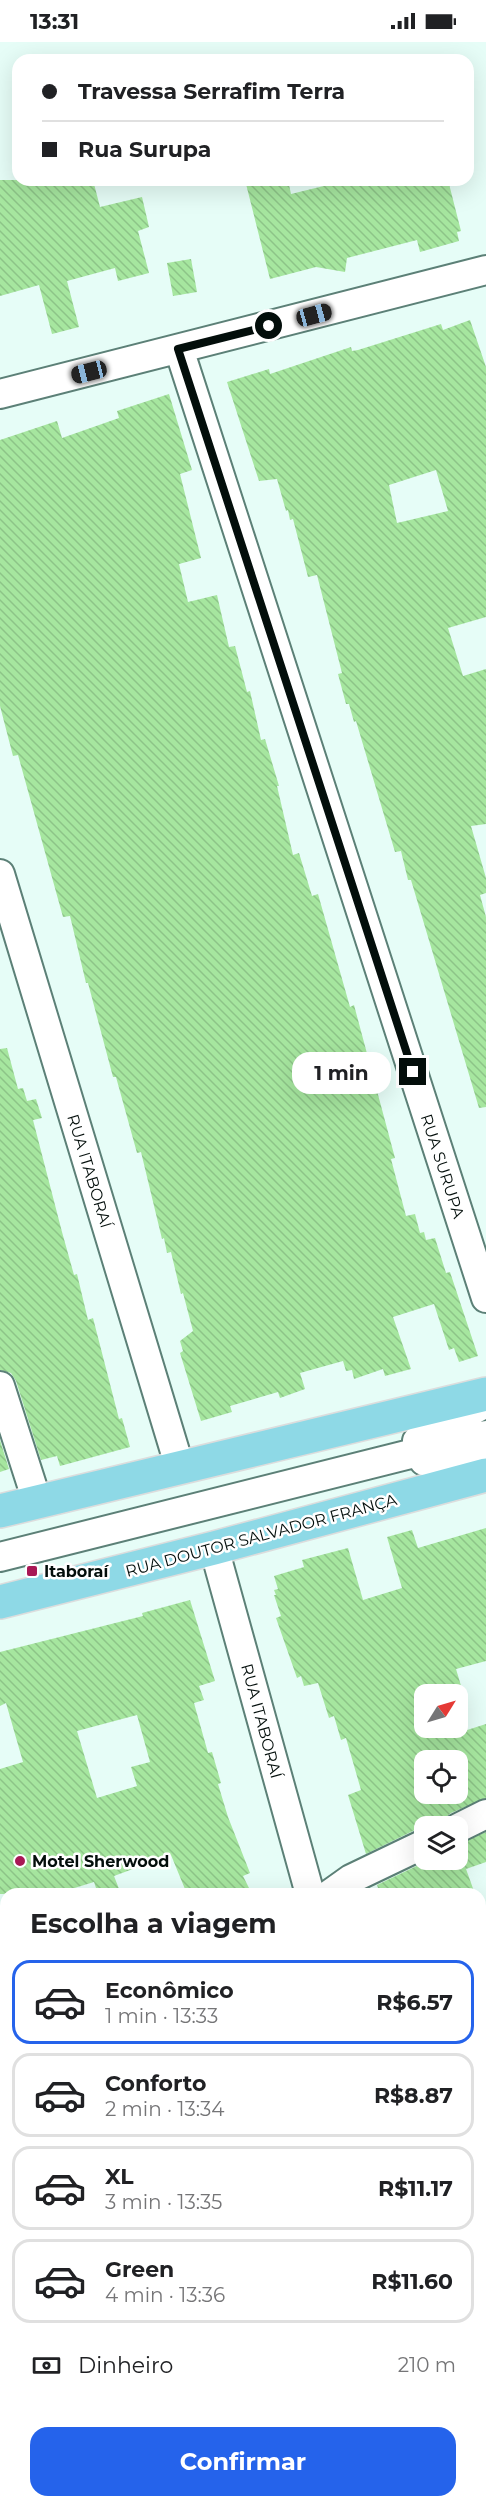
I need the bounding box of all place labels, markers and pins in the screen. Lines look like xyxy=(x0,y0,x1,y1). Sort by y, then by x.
place label: Itaboraí xyxy=(44,1562,109,1581)
marker: Itaboraí xyxy=(25,1564,39,1578)
place label: Motel Sherwood xyxy=(32,1852,169,1871)
marker: Motel Sherwood xyxy=(13,1854,27,1868)

